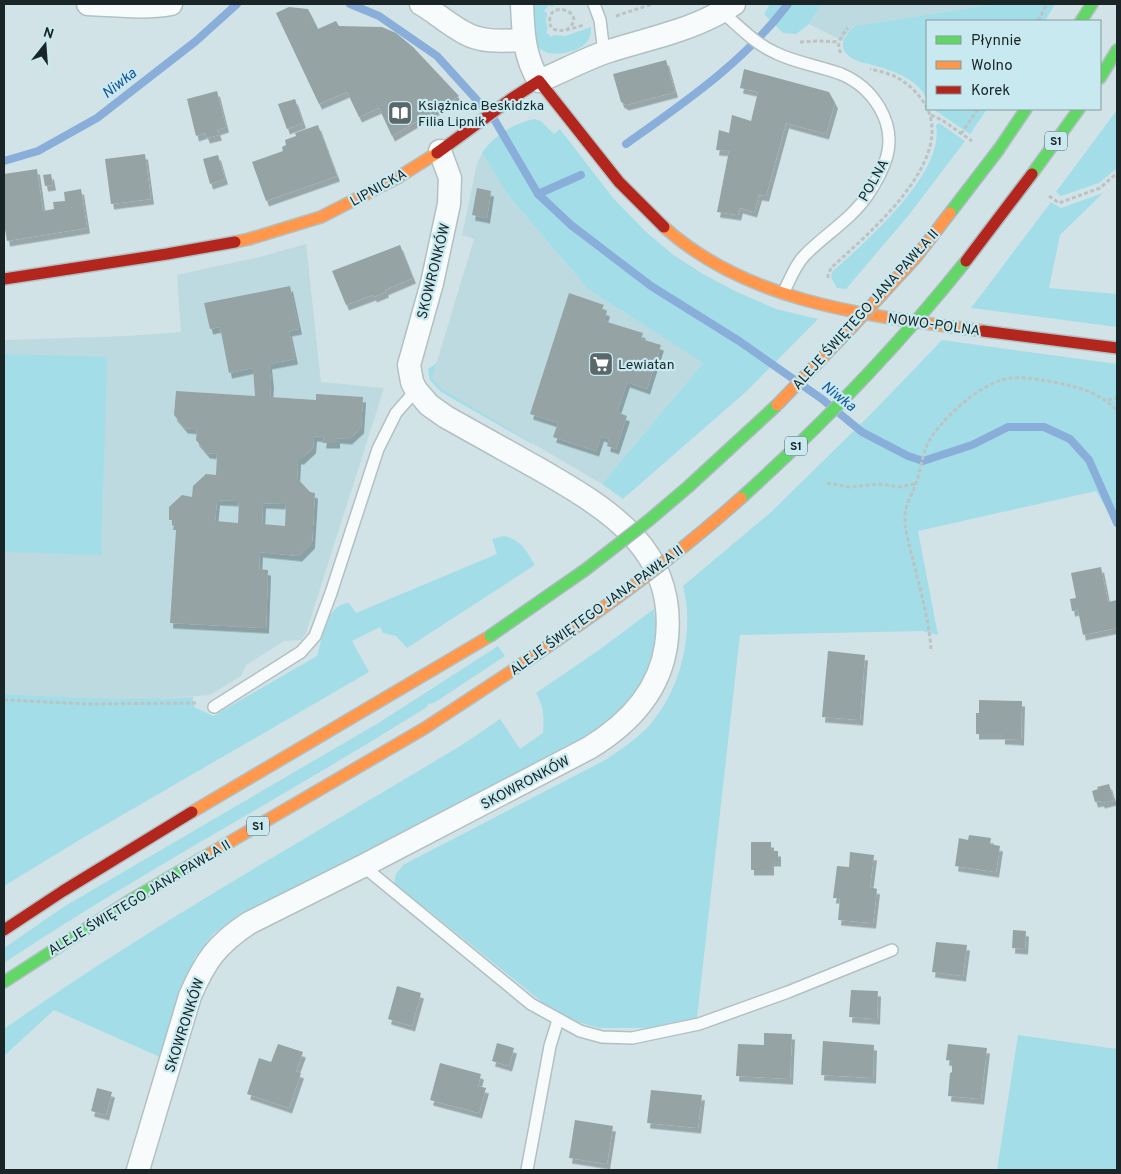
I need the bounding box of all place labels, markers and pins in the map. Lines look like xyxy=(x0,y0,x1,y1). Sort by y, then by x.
place label: Książnica Beskidzka Filia Lipnik xyxy=(418,98,544,131)
library icon: Książnica Beskidzka Filia Lipnik xyxy=(387,100,413,126)
supermarket icon: Lewiatan xyxy=(588,351,614,377)
place label: Lewiatan xyxy=(618,357,675,374)

